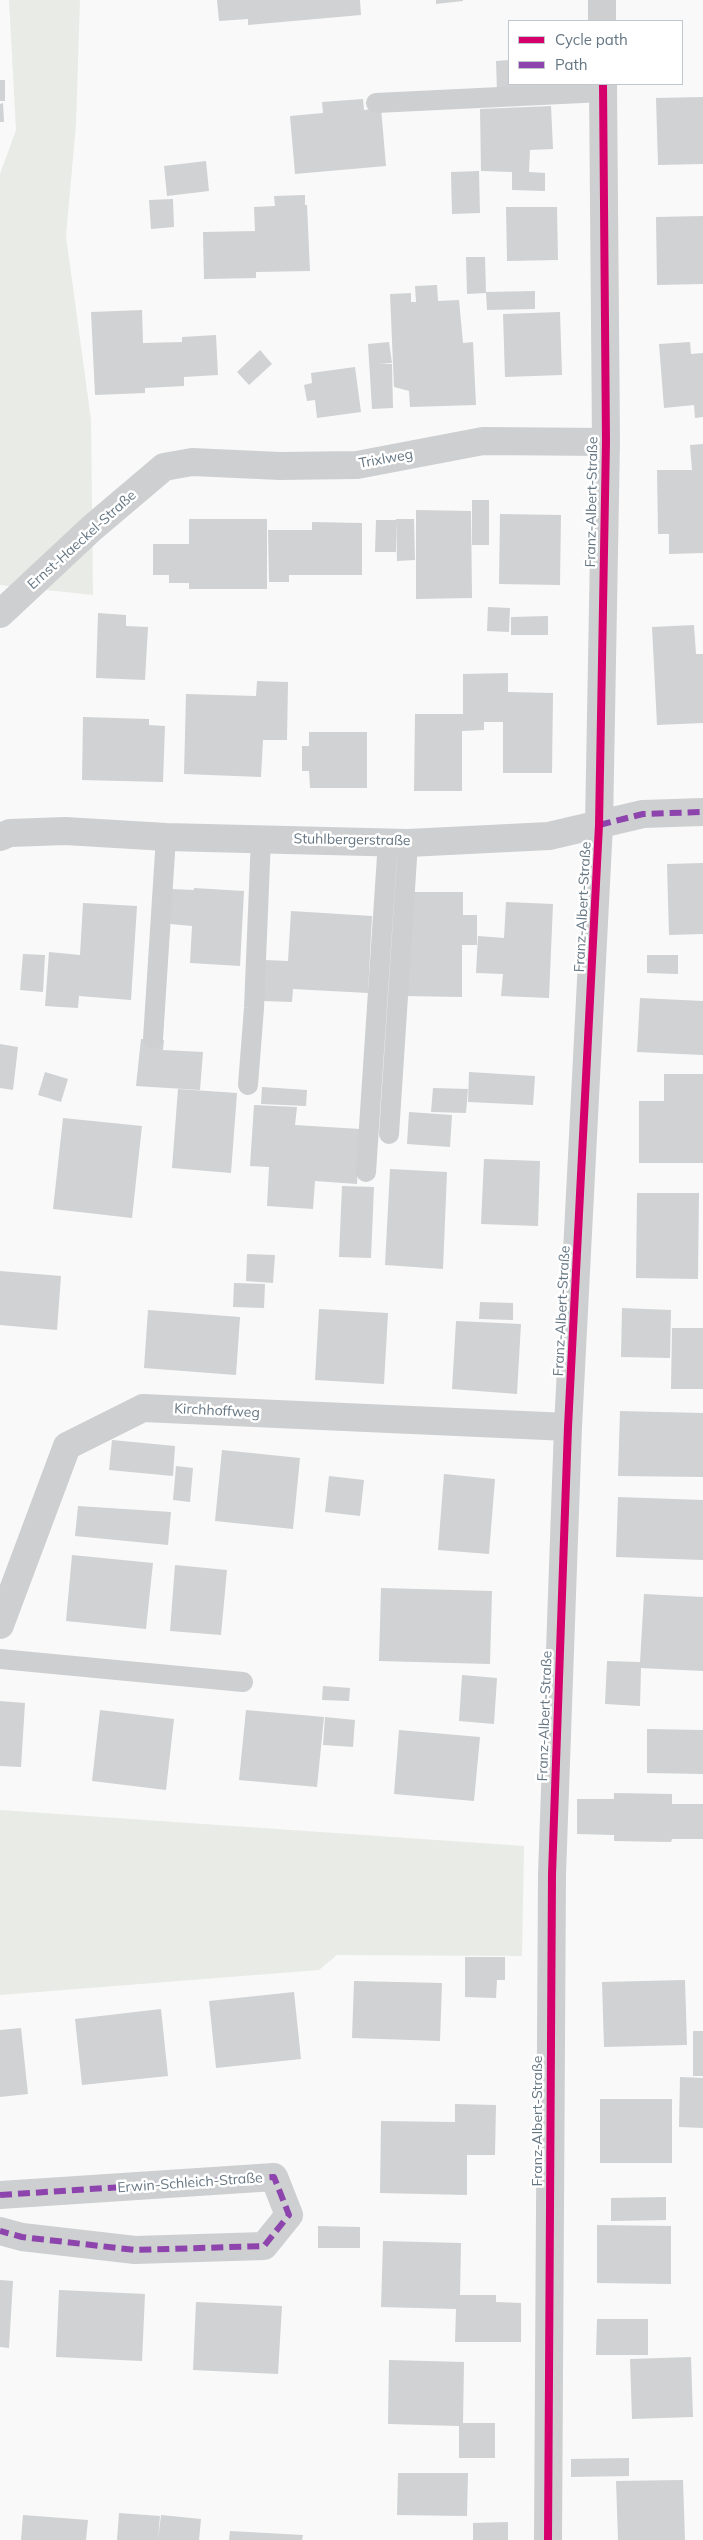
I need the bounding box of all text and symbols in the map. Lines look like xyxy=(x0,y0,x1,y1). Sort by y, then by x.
legend xyxy=(508,20,683,85)
text: Cycle path xyxy=(555,30,628,49)
text: Path xyxy=(555,55,587,74)
street label: Franz-Albert-Straße xyxy=(582,436,602,568)
street label: Trixlweg xyxy=(358,446,414,472)
street label: Ernst-Haeckel-Straße xyxy=(24,487,140,593)
street label: Stuhlbergerstraße xyxy=(293,831,411,849)
street label: Franz-Albert-Straße xyxy=(571,841,595,973)
street label: Franz-Albert-Straße xyxy=(550,1245,574,1377)
street label: Kirchhoffweg xyxy=(174,1400,260,1422)
street label: Franz-Albert-Straße xyxy=(534,1650,556,1782)
street label: Franz-Albert-Straße xyxy=(530,2056,546,2186)
street label: Erwin-Schleich-Straße xyxy=(117,2170,263,2196)

